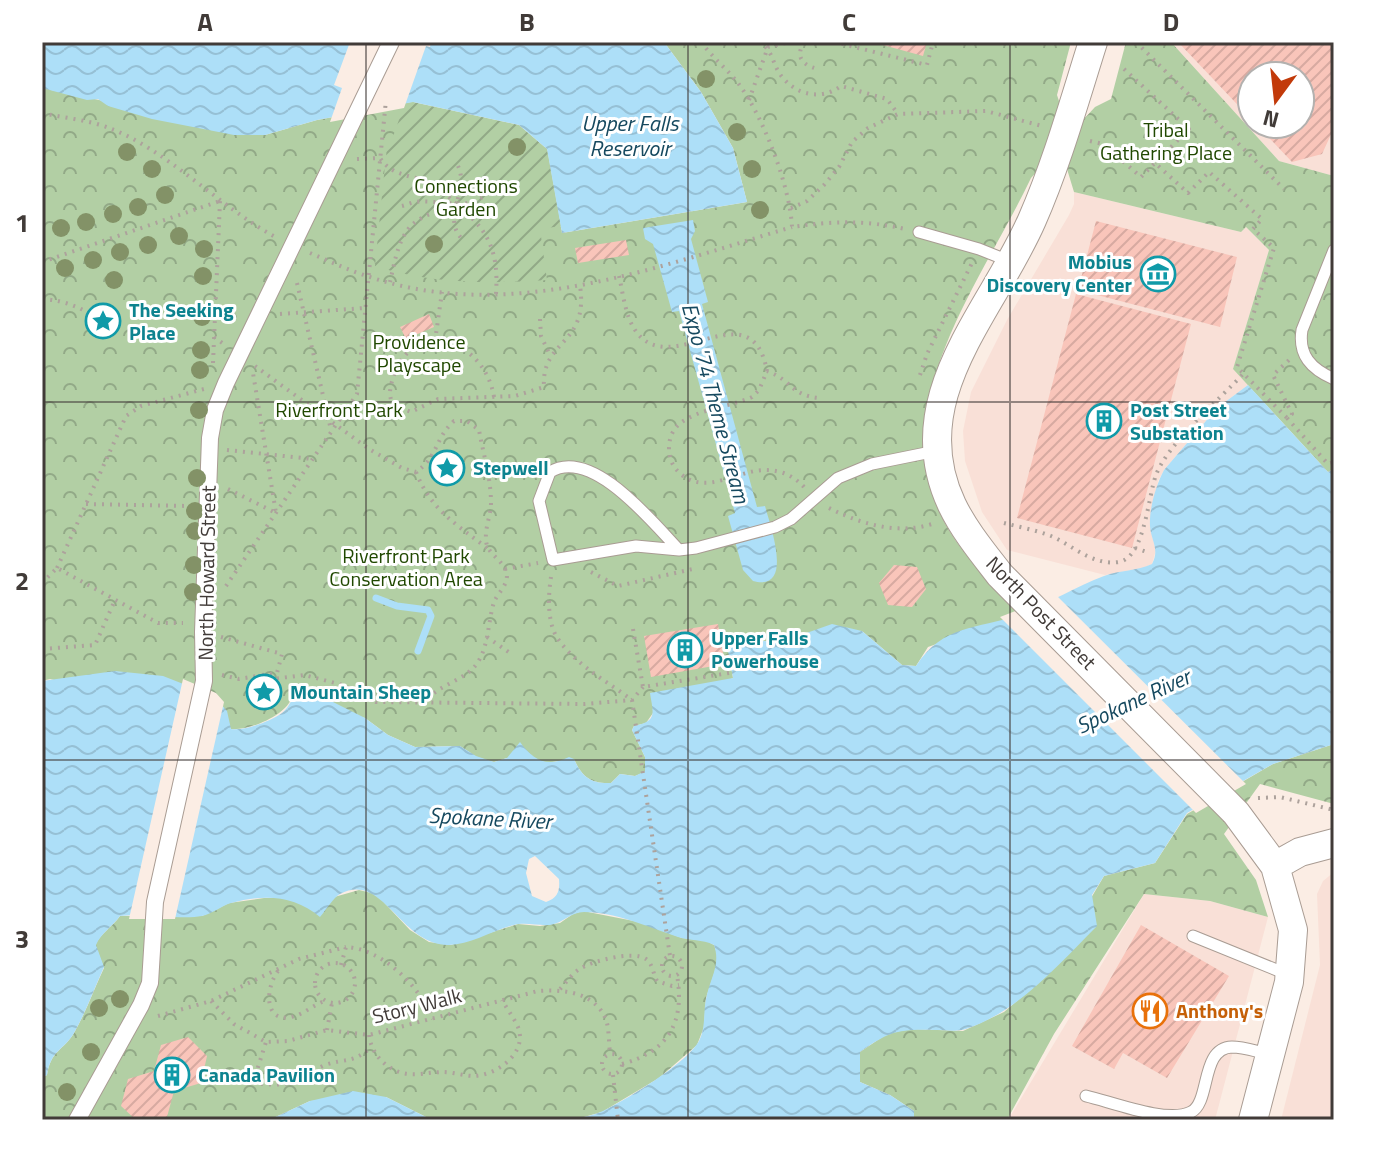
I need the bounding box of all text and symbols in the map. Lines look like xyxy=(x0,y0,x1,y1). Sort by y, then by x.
text: A xyxy=(197,2,213,41)
text: B xyxy=(519,2,535,41)
text: C xyxy=(842,2,856,41)
text: D xyxy=(1163,2,1179,41)
north arrow xyxy=(1236,60,1316,140)
text: N xyxy=(1259,101,1283,138)
water label: Upper Falls Reservoir xyxy=(581,106,680,165)
park label: Tribal Gathering Place xyxy=(1100,114,1232,168)
park label: Connections Garden xyxy=(414,170,518,224)
text: 1 xyxy=(15,203,29,242)
place label: Mobius Discovery Center xyxy=(987,246,1133,300)
museum icon: Mobius Discovery Center xyxy=(1139,255,1177,293)
place label: The Seeking Place xyxy=(129,294,234,348)
water label: Expo '74 Theme Stream xyxy=(673,299,759,508)
place icon: The Seeking Place xyxy=(84,302,122,340)
park label: Providence Playscape xyxy=(372,326,466,380)
park label: Riverfront Park xyxy=(275,394,403,425)
place label: Post Street Substation xyxy=(1130,394,1227,448)
building icon: Post Street Substation xyxy=(1085,402,1123,440)
place icon: Stepwell xyxy=(428,449,466,487)
place label: Stepwell xyxy=(473,452,549,483)
street label: North Howard Street xyxy=(189,485,224,661)
park label: Riverfront Park Conservation Area xyxy=(329,540,483,594)
street label: North Post Street xyxy=(979,549,1104,677)
text: 2 xyxy=(15,561,29,600)
place label: Upper Falls Powerhouse xyxy=(711,622,819,676)
building icon: Upper Falls Powerhouse xyxy=(666,631,704,669)
water label: Spokane River xyxy=(1070,658,1199,742)
place icon: Mountain Sheep xyxy=(245,673,283,711)
place label: Mountain Sheep xyxy=(290,676,431,707)
water label: Spokane River xyxy=(428,798,555,838)
text: 3 xyxy=(15,919,29,958)
street label: Story Walk xyxy=(369,979,465,1032)
restaurant icon: Anthony's xyxy=(1131,992,1169,1030)
place label: Anthony's xyxy=(1176,995,1263,1026)
building icon: Canada Pavilion xyxy=(153,1056,191,1094)
place label: Canada Pavilion xyxy=(198,1059,335,1090)

